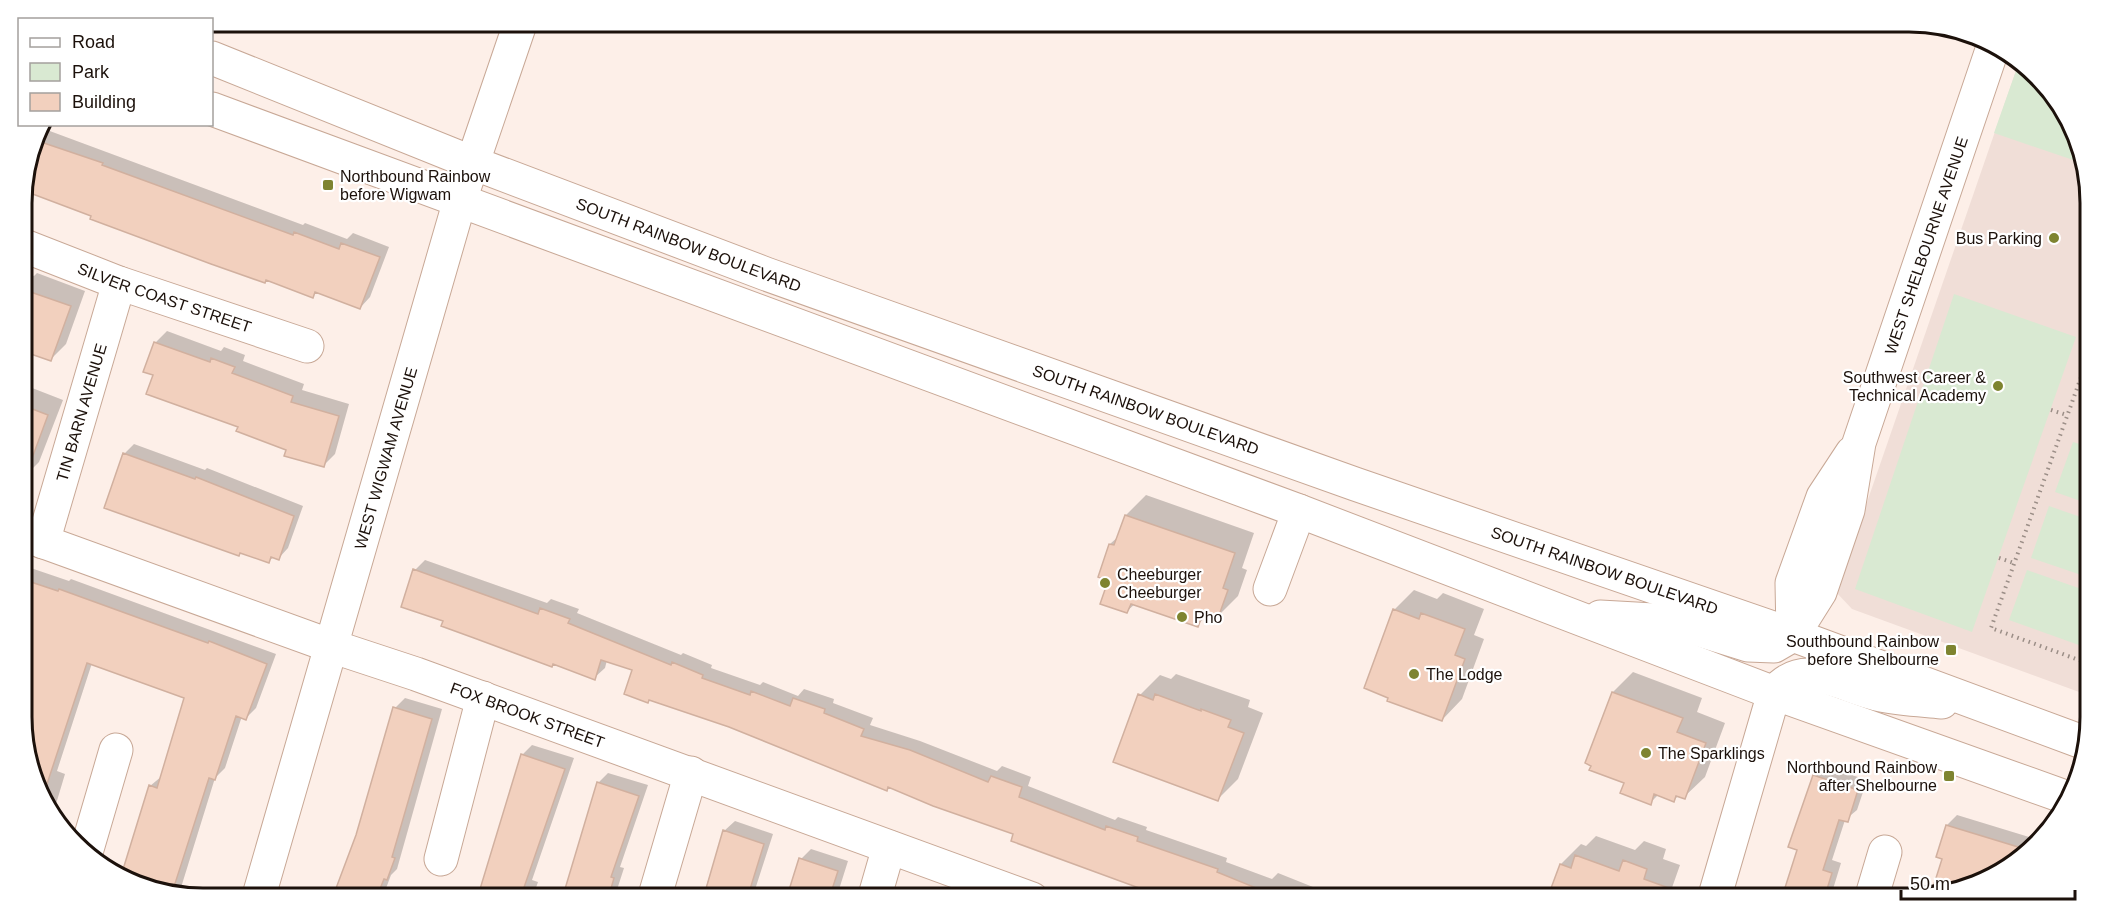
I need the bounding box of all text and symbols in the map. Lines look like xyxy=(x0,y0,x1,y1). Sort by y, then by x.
legend xyxy=(18,18,213,126)
text: Road xyxy=(72,32,115,52)
text: Park xyxy=(72,62,110,82)
text: Building xyxy=(72,92,136,112)
street label: WEST SHELBOURNE AVENUE xyxy=(1882,134,1971,357)
place label: Northbound Rainbow before Wigwam xyxy=(340,168,491,203)
marker: Northbound Rainbow before Wigwam xyxy=(321,178,335,192)
street label: SOUTH RAINBOW BOULEVARD xyxy=(574,195,803,295)
place label: Bus Parking xyxy=(1956,230,2042,247)
marker: Bus Parking xyxy=(2047,231,2061,245)
street label: SILVER COAST STREET xyxy=(75,260,254,336)
street label: TIN BARN AVENUE xyxy=(53,342,110,484)
street label: SOUTH RAINBOW BOULEVARD xyxy=(1030,362,1261,458)
street label: WEST WIGWAM AVENUE xyxy=(351,365,420,551)
place label: Southwest Career & Technical Academy xyxy=(1843,369,1986,404)
marker: Southwest Career & Technical Academy xyxy=(1991,379,2005,393)
street label: SOUTH RAINBOW BOULEVARD xyxy=(1489,524,1720,618)
place label: Cheeburger Cheeburger xyxy=(1117,566,1202,601)
marker: Cheeburger Cheeburger xyxy=(1098,576,1112,590)
place label: Pho xyxy=(1194,609,1223,626)
marker: Pho xyxy=(1175,610,1189,624)
place label: Southbound Rainbow before Shelbourne xyxy=(1786,633,1939,668)
marker: Southbound Rainbow before Shelbourne xyxy=(1944,643,1958,657)
place label: The Lodge xyxy=(1426,666,1503,683)
marker: The Lodge xyxy=(1407,667,1421,681)
street label: FOX BROOK STREET xyxy=(448,679,607,751)
place label: The Sparklings xyxy=(1658,745,1765,762)
marker: The Sparklings xyxy=(1639,746,1653,760)
place label: Northbound Rainbow after Shelbourne xyxy=(1787,759,1937,794)
marker: Northbound Rainbow after Shelbourne xyxy=(1942,769,1956,783)
scale bar xyxy=(1901,863,2075,901)
text: 50 m xyxy=(1910,874,1950,894)

